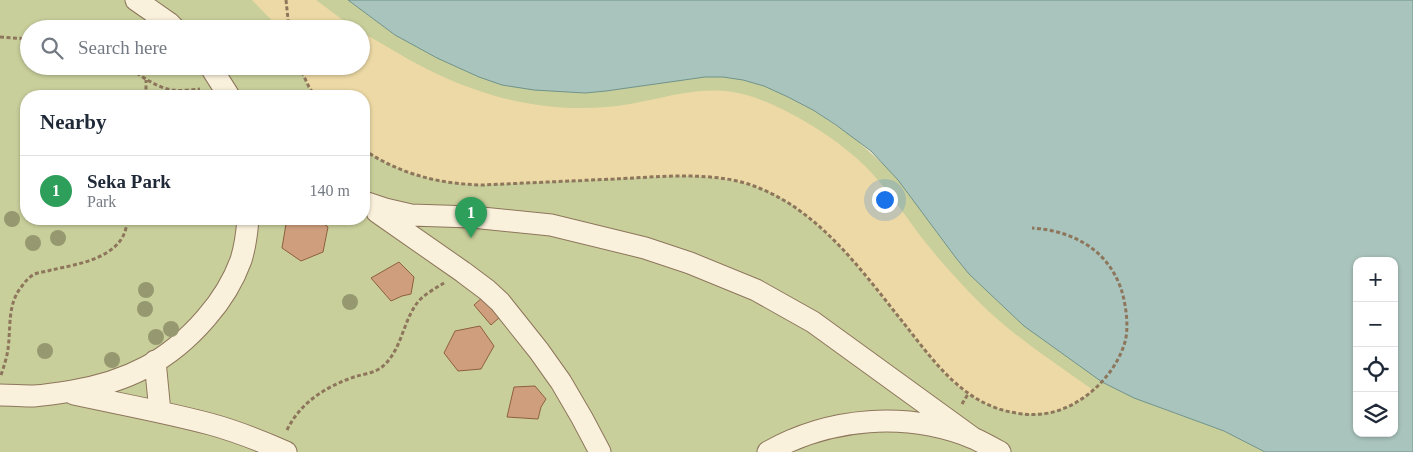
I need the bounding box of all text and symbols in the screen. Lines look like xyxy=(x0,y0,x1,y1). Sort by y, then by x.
search box xyxy=(20,20,370,75)
icon: search xyxy=(38,34,66,62)
text: Search here xyxy=(78,37,167,58)
text: Nearby xyxy=(40,110,107,134)
text: Seka Park xyxy=(87,171,171,192)
text: 1 xyxy=(52,182,60,199)
text: 140 m xyxy=(310,182,350,199)
your location xyxy=(872,187,898,213)
text: Park xyxy=(87,193,116,210)
pin: 1 xyxy=(455,197,487,238)
map controls xyxy=(1353,257,1398,437)
button: + xyxy=(1353,257,1398,302)
button: − xyxy=(1353,302,1398,347)
button: locate xyxy=(1353,347,1398,392)
button: layers xyxy=(1353,392,1398,437)

